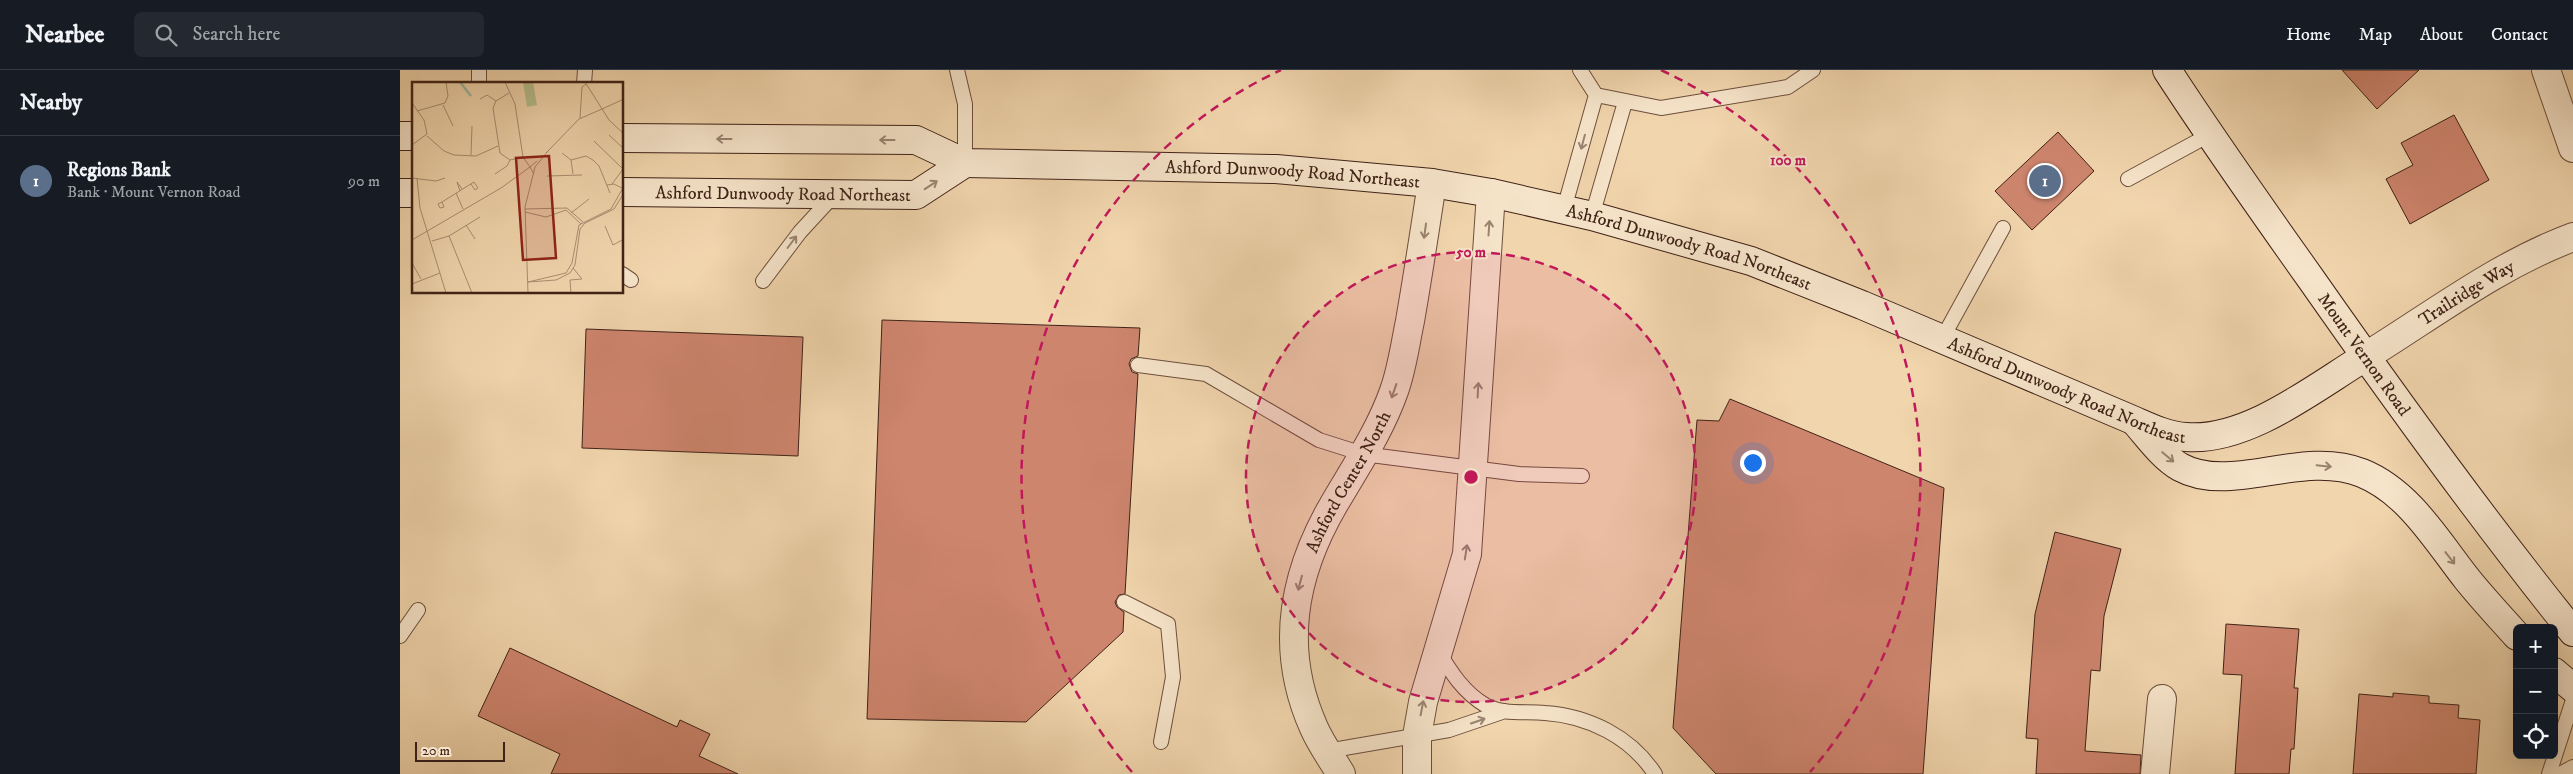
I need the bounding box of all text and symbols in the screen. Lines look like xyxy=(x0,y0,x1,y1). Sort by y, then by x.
search box xyxy=(134,12,484,57)
text: Nearbee xyxy=(25,20,104,50)
icon: search xyxy=(152,21,180,49)
text: Search here xyxy=(192,23,280,46)
text: Home xyxy=(2286,24,2331,46)
text: Map xyxy=(2359,24,2392,46)
text: About xyxy=(2420,24,2463,46)
text: Contact xyxy=(2491,24,2548,46)
inset map xyxy=(412,82,624,294)
text: Nearby xyxy=(20,90,82,116)
one-way arrow xyxy=(716,134,732,144)
one-way arrow xyxy=(1577,134,1587,150)
one-way arrow xyxy=(879,135,895,145)
text: 100 m xyxy=(1770,151,1807,170)
street label: Ashford Dunwoody Road Northeast xyxy=(1165,157,1421,194)
text: Regions Bank xyxy=(67,159,171,182)
pin: 1 xyxy=(2029,162,2061,200)
text: 1 xyxy=(33,171,39,191)
text: 90 m xyxy=(348,171,380,191)
one-way arrow xyxy=(923,180,937,190)
text: Bank · Mount Vernon Road xyxy=(67,182,241,202)
street label: Ashford Dunwoody Road Northeast xyxy=(655,182,911,207)
street label: Ashford Dunwoody Road Northeast xyxy=(1564,200,1815,296)
one-way arrow xyxy=(1484,220,1493,236)
one-way arrow xyxy=(1419,223,1429,239)
one-way arrow xyxy=(787,235,797,249)
text: 50 m xyxy=(1455,243,1487,262)
street label: Trailridge Way xyxy=(2415,256,2519,331)
street label: Mount Vernon Road xyxy=(2312,289,2415,421)
street label: Ashford Dunwoody Road Northeast xyxy=(1944,333,2187,449)
one-way arrow xyxy=(1389,382,1398,398)
one-way arrow xyxy=(1474,382,1483,398)
street label: Ashford Center North xyxy=(1301,407,1397,556)
your location xyxy=(1740,450,1766,476)
one-way arrow xyxy=(2161,451,2174,463)
one-way arrow xyxy=(2316,461,2332,471)
centre of rings xyxy=(1462,468,1480,486)
one-way arrow xyxy=(1462,544,1472,560)
one-way arrow xyxy=(2445,551,2456,564)
one-way arrow xyxy=(1295,575,1305,591)
map controls xyxy=(2513,624,2558,759)
button: + xyxy=(2513,624,2558,669)
button: − xyxy=(2513,669,2558,714)
one-way arrow xyxy=(1418,701,1427,717)
button: locate xyxy=(2513,714,2558,759)
one-way arrow xyxy=(1470,715,1486,725)
scale bar xyxy=(415,739,505,762)
text: 20 m xyxy=(422,742,450,760)

